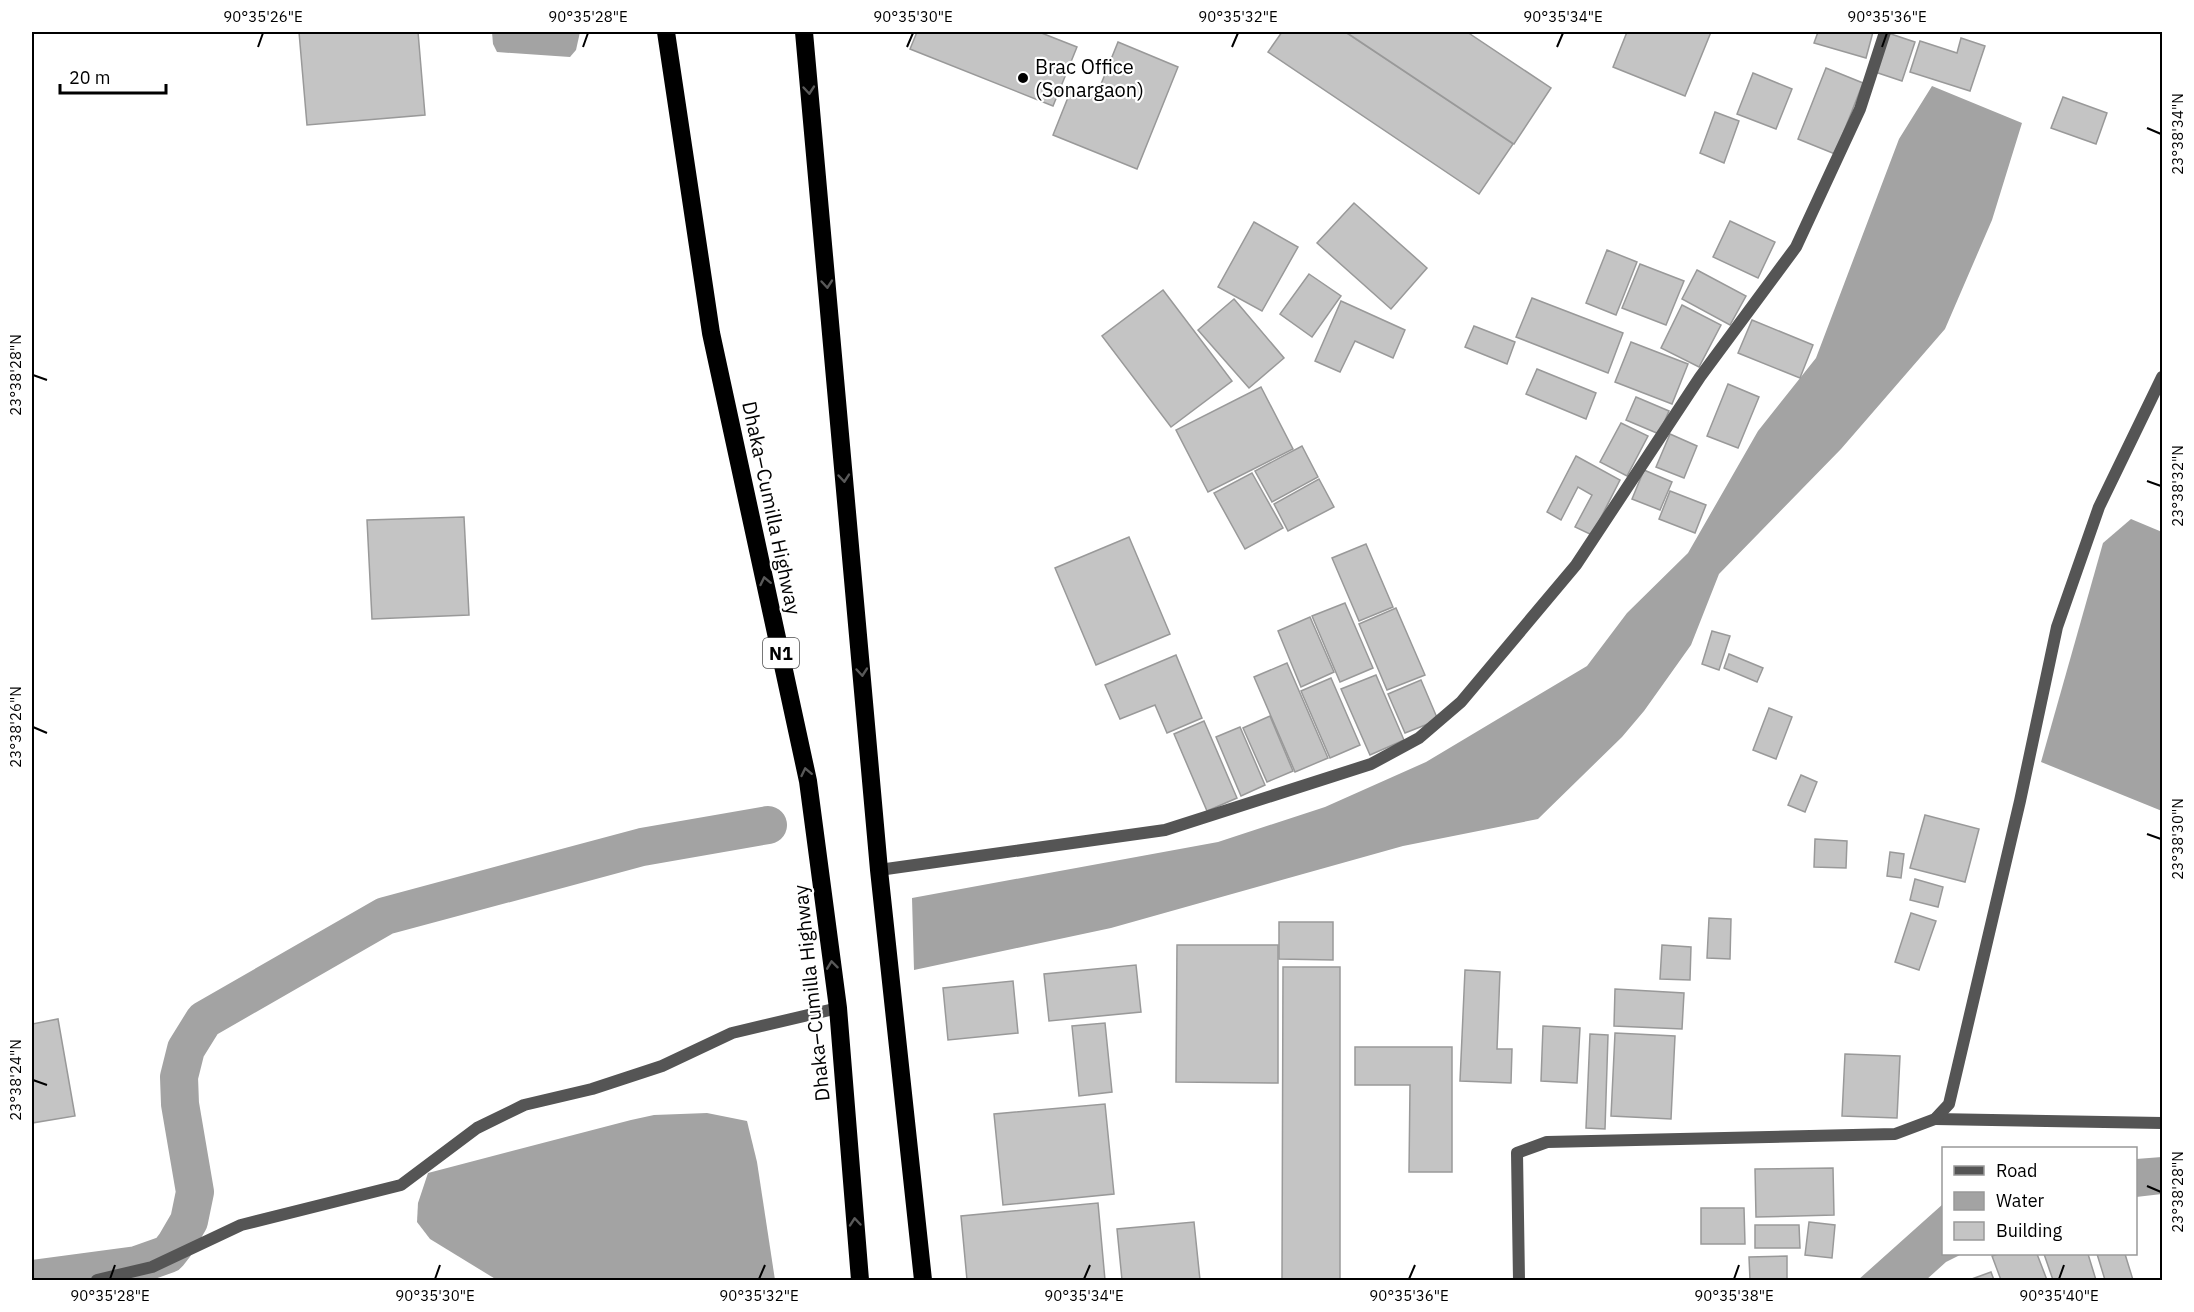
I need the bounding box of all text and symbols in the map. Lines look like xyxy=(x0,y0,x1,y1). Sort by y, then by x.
text: 90°35'26"E xyxy=(223,7,303,26)
text: 90°35'28"E xyxy=(548,7,628,26)
text: 90°35'30"E xyxy=(873,7,953,26)
text: 90°35'32"E xyxy=(1198,7,1278,26)
text: 90°35'34"E xyxy=(1523,7,1603,26)
text: 90°35'36"E xyxy=(1847,7,1927,26)
place label: Brac Office (Sonargaon) xyxy=(1035,53,1144,103)
scale bar xyxy=(60,57,166,95)
text: 20 m xyxy=(69,66,111,89)
marker: Brac Office (Sonargaon) xyxy=(1016,71,1030,85)
one-way arrow xyxy=(802,85,815,94)
text: 23°38'34"N xyxy=(2168,93,2187,175)
one-way arrow xyxy=(820,279,833,289)
text: 23°38'28"N xyxy=(6,334,25,416)
street label: Dhaka–Cumilla Highway xyxy=(736,399,808,617)
text: 23°38'32"N xyxy=(2168,445,2187,527)
one-way arrow xyxy=(837,474,850,483)
one-way arrow xyxy=(759,577,772,587)
road number: N1 xyxy=(763,638,799,668)
one-way arrow xyxy=(855,668,868,677)
text: 23°38'26"N xyxy=(6,686,25,768)
one-way arrow xyxy=(800,767,813,777)
text: 23°38'30"N xyxy=(2168,798,2187,880)
street label: Dhaka–Cumilla Highway xyxy=(786,883,836,1103)
one-way arrow xyxy=(826,961,839,970)
text: 23°38'24"N xyxy=(6,1039,25,1121)
legend xyxy=(1942,1147,2137,1255)
text: 23°38'28"N xyxy=(2168,1151,2187,1233)
text: Road xyxy=(1996,1159,2037,1182)
text: Water xyxy=(1996,1189,2045,1212)
one-way arrow xyxy=(849,1218,862,1227)
text: Building xyxy=(1996,1219,2063,1242)
text: 90°35'28"E xyxy=(70,1286,150,1305)
text: 90°35'30"E xyxy=(395,1286,475,1305)
text: 90°35'32"E xyxy=(719,1286,799,1305)
text: 90°35'34"E xyxy=(1044,1286,1124,1305)
text: 90°35'36"E xyxy=(1369,1286,1449,1305)
text: 90°35'38"E xyxy=(1694,1286,1774,1305)
text: 90°35'40"E xyxy=(2019,1286,2099,1305)

